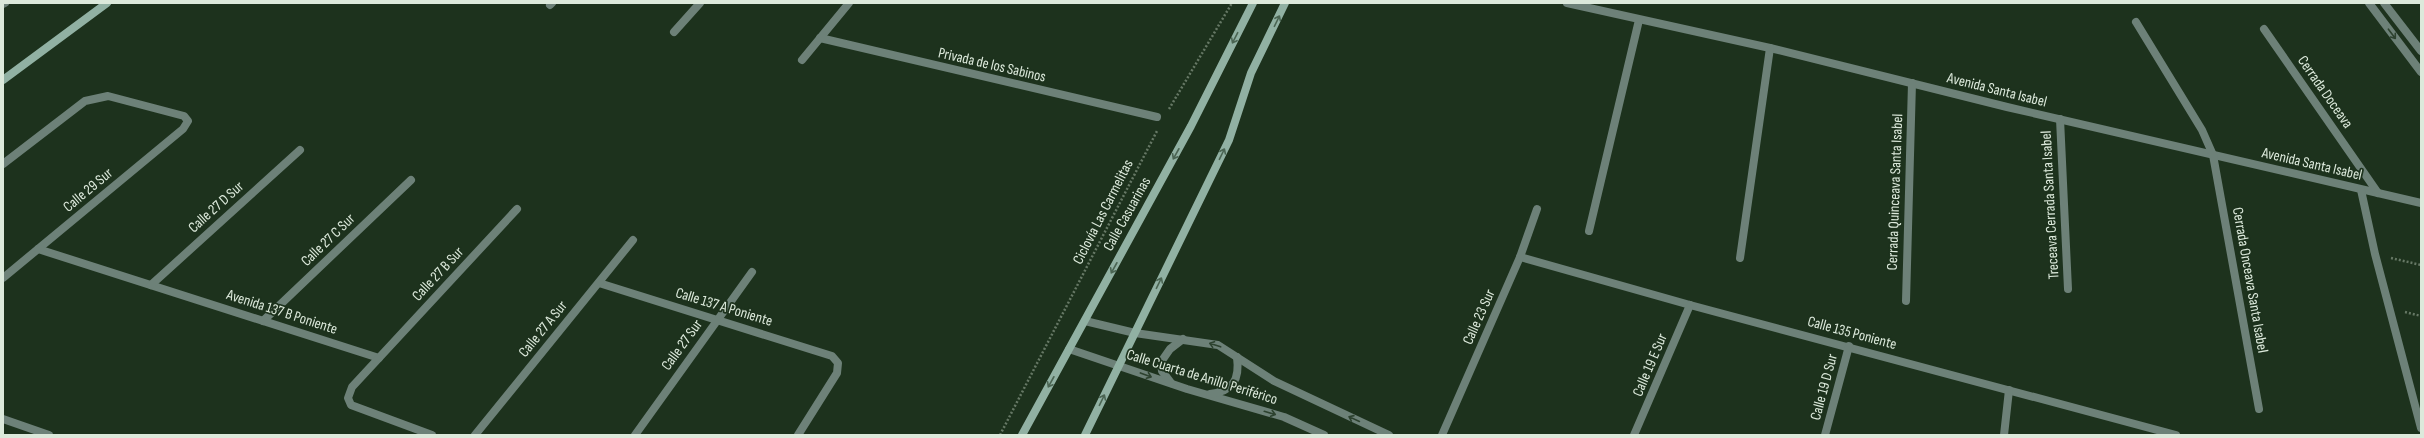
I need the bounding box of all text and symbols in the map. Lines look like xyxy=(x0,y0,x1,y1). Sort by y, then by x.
one-way arrow xyxy=(1274,15,1281,27)
one-way arrow xyxy=(2388,29,2397,40)
one-way arrow xyxy=(1231,32,1239,44)
street label: Privada de los Sabinos xyxy=(936,43,1048,87)
street label: Cerrada Doceava xyxy=(2293,52,2357,132)
street label: Avenida Santa Isabel xyxy=(1944,68,2049,112)
street label: Cerrada Quinceava Santa Isabel xyxy=(1883,113,1907,271)
street label: Treceava Cerrada Santa Isabel xyxy=(2037,130,2063,280)
street label: Avenida Santa Isabel xyxy=(2259,143,2364,185)
one-way arrow xyxy=(1172,148,1180,160)
one-way arrow xyxy=(1219,148,1226,160)
street label: Ciclovía Las Carmelitas xyxy=(1068,156,1138,268)
street label: Calle 29 Sur xyxy=(59,163,117,216)
street label: Calle Casuarinas xyxy=(1099,174,1155,254)
street label: Calle 27 D Sur xyxy=(184,177,248,237)
street label: Cerrada Onceava Santa Isabel xyxy=(2228,206,2272,354)
street label: Calle 27 C Sur xyxy=(297,209,360,270)
street label: Calle 27 B Sur xyxy=(408,242,468,305)
one-way arrow xyxy=(1109,261,1117,273)
one-way arrow xyxy=(1156,278,1163,290)
street label: Calle 137 A Poniente xyxy=(673,283,775,331)
street label: Avenida 137 B Poniente xyxy=(223,285,340,339)
street label: Calle 23 Sur xyxy=(1458,286,1500,348)
street label: Calle 27 A Sur xyxy=(514,296,572,361)
street label: Calle 135 Poniente xyxy=(1805,312,1899,354)
street label: Calle 27 Sur xyxy=(657,315,707,374)
street label: Calle 19 E Sur xyxy=(1628,330,1672,399)
one-way arrow xyxy=(1208,341,1221,348)
street label: Calle Cuarta de Anillo Periférico xyxy=(1124,345,1280,409)
street label: Calle 19 D Sur xyxy=(1806,351,1842,422)
one-way arrow xyxy=(1140,372,1152,380)
one-way arrow xyxy=(1047,376,1055,388)
one-way arrow xyxy=(1099,394,1106,406)
one-way arrow xyxy=(1264,410,1277,417)
one-way arrow xyxy=(1348,415,1360,422)

